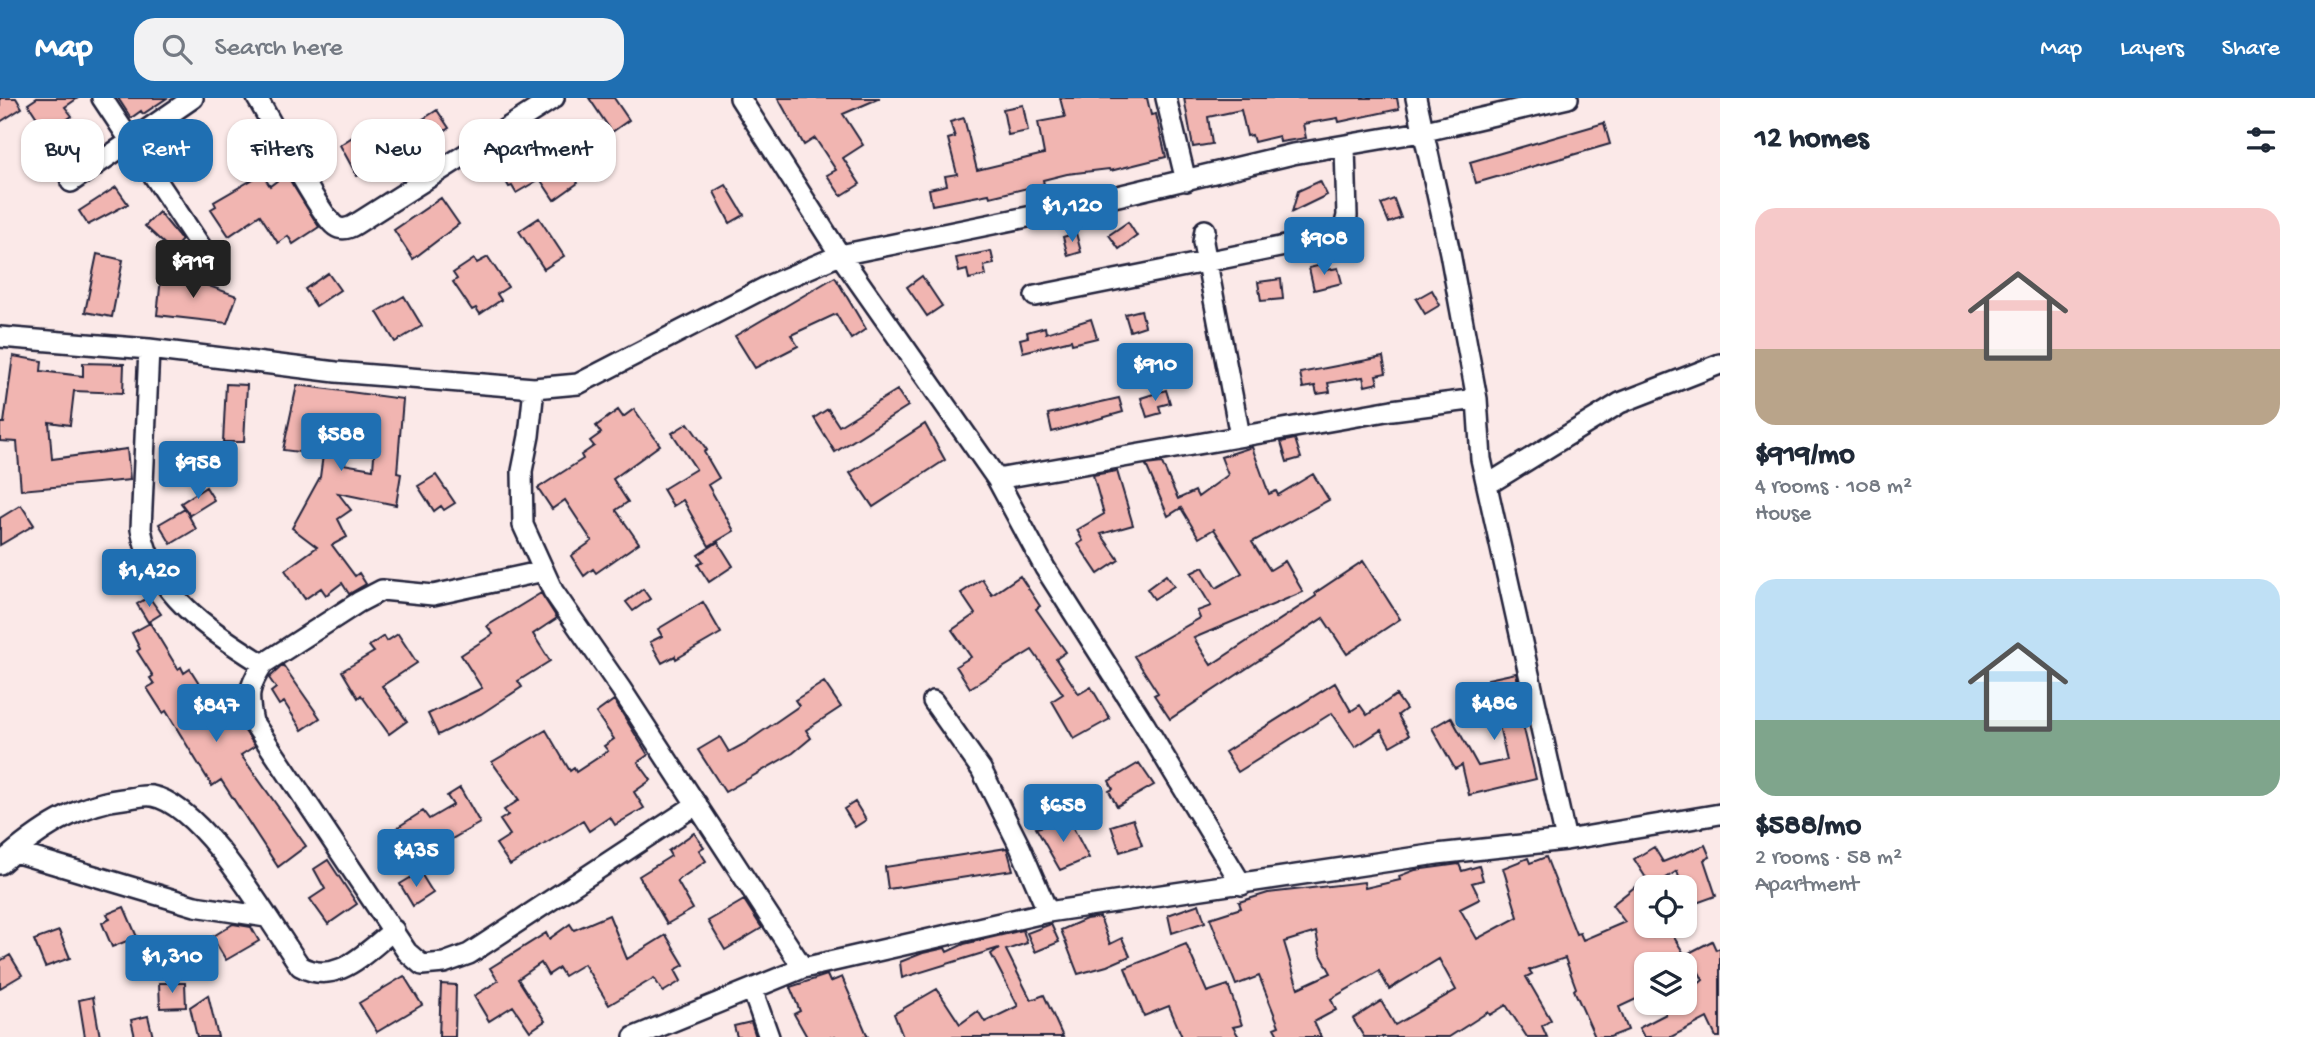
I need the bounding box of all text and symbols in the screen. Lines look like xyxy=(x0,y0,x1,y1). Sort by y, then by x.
search box xyxy=(134,18,624,81)
text: Map xyxy=(35,30,92,68)
icon: search xyxy=(158,30,196,68)
text: Search here xyxy=(214,34,343,65)
text: Map xyxy=(2040,35,2082,64)
text: Layers xyxy=(2120,35,2184,64)
text: Share xyxy=(2222,35,2280,64)
chip: Buy xyxy=(21,119,104,182)
chip: Rent xyxy=(118,119,213,182)
chip: Filters xyxy=(227,119,337,182)
chip: New xyxy=(351,119,445,182)
chip: Apartment xyxy=(459,119,616,182)
icon: filters xyxy=(2242,121,2280,159)
text: 12 homes xyxy=(1755,123,1868,158)
pin: $1,120 xyxy=(1015,184,1129,244)
text: $1,120 xyxy=(1042,193,1102,220)
pin: $908 xyxy=(1283,218,1365,277)
text: $908 xyxy=(1300,226,1348,253)
pin: $919 xyxy=(152,240,234,300)
text: $919 xyxy=(172,249,214,276)
icon: home xyxy=(1955,253,2081,379)
pin: $910 xyxy=(1114,344,1196,403)
text: $910 xyxy=(1133,352,1177,379)
pin: $588 xyxy=(300,414,382,473)
text: $588 xyxy=(317,422,365,449)
text: $919/mo xyxy=(1755,439,1855,474)
pin: $958 xyxy=(157,442,239,501)
text: $958 xyxy=(175,450,221,477)
text: 4 rooms · 108 m² xyxy=(1755,474,1912,501)
text: House xyxy=(1755,501,1811,528)
pin: $1,420 xyxy=(92,550,206,609)
text: $1,420 xyxy=(118,558,180,585)
icon: home xyxy=(1955,624,2081,750)
pin: $486 xyxy=(1453,682,1535,742)
pin: $847 xyxy=(175,684,257,744)
text: $486 xyxy=(1471,691,1517,718)
text: $847 xyxy=(193,693,239,720)
pin: $658 xyxy=(1022,784,1104,844)
text: $658 xyxy=(1040,793,1086,820)
text: $588/mo xyxy=(1755,810,1861,845)
pin: $435 xyxy=(375,830,457,889)
text: $435 xyxy=(393,838,439,865)
text: 2 rooms · 58 m² xyxy=(1755,845,1902,872)
text: Apartment xyxy=(1755,872,1859,899)
map controls xyxy=(1634,875,1697,1015)
button: locate xyxy=(1634,875,1697,938)
pin: $1,310 xyxy=(115,936,229,995)
text: $1,310 xyxy=(141,944,203,971)
button: layers xyxy=(1634,952,1697,1015)

